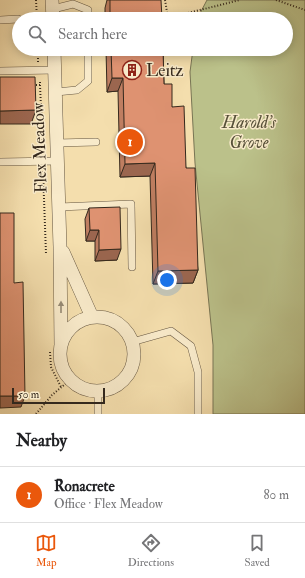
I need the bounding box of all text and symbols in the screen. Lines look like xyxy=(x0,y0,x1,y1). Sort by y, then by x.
search box xyxy=(12,12,293,56)
icon: search xyxy=(26,23,48,45)
text: Search here xyxy=(58,25,127,44)
building icon: Leitz xyxy=(121,59,143,81)
place label: Leitz xyxy=(146,60,184,81)
street label: Flex Meadow xyxy=(27,102,52,194)
park label: Harold's Grove xyxy=(221,112,276,153)
pin: 1 xyxy=(117,127,143,157)
your location xyxy=(157,270,177,290)
one-way arrow xyxy=(58,300,64,313)
scale bar xyxy=(12,386,105,405)
text: 50 m xyxy=(18,388,39,401)
text: Nearby xyxy=(16,430,67,451)
text: Ronacrete xyxy=(54,477,115,496)
text: 1 xyxy=(27,487,31,503)
text: 80 m xyxy=(263,487,289,503)
text: Office · Flex Meadow xyxy=(54,496,163,512)
tab: Map xyxy=(35,532,57,569)
tab: Directions xyxy=(128,532,174,569)
tab: Saved xyxy=(245,532,270,569)

